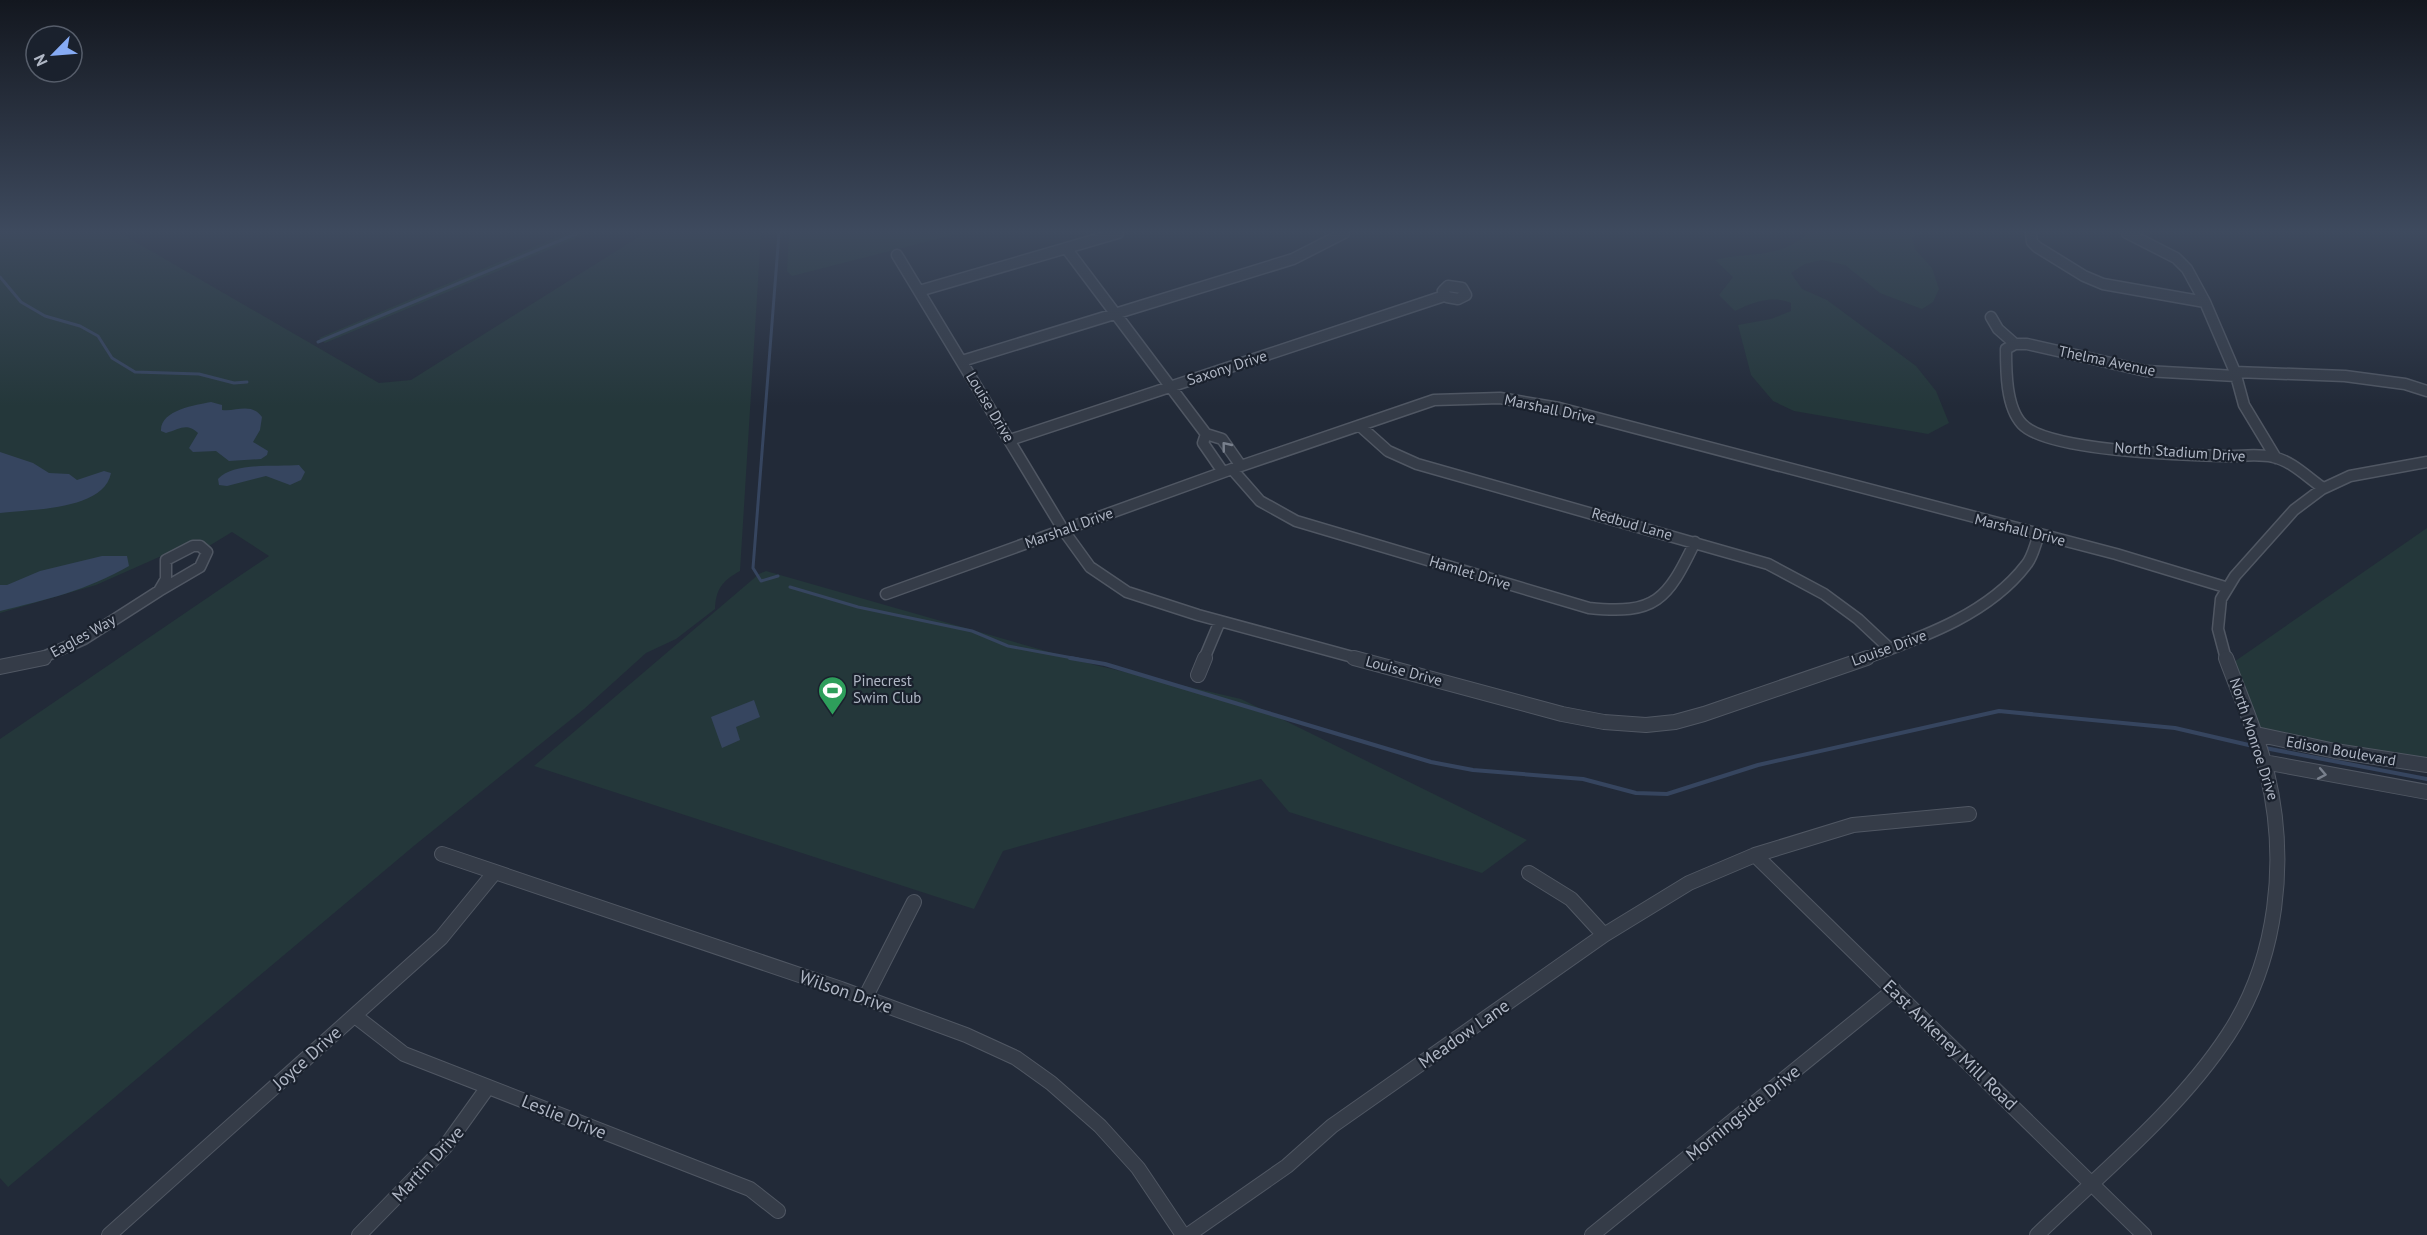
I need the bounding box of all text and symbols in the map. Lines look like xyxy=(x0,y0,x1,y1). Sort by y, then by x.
north arrow xyxy=(24,24,84,84)
text: N xyxy=(29,51,52,69)
street label: Thelma Avenue xyxy=(2057,341,2157,380)
street label: Saxony Drive xyxy=(1184,346,1269,389)
street label: Louise Drive xyxy=(962,368,1019,445)
street label: Marshall Drive xyxy=(1503,390,1597,427)
street label: North Stadium Drive xyxy=(2114,437,2246,466)
one-way arrow xyxy=(1223,442,1234,453)
street label: Marshall Drive xyxy=(1022,503,1116,552)
street label: Redbud Lane xyxy=(1590,503,1675,544)
street label: Marshall Drive xyxy=(1973,509,2067,550)
street label: Hamlet Drive xyxy=(1427,551,1513,594)
street label: Eagles Way xyxy=(47,610,119,661)
street label: Louise Drive xyxy=(1849,625,1929,670)
street label: Louise Drive xyxy=(1364,651,1445,690)
place label: Pinecrest Swim Club xyxy=(853,671,921,707)
sports icon: Pinecrest Swim Club xyxy=(816,674,848,716)
street label: North Monroe Drive xyxy=(2226,675,2283,802)
street label: Edison Boulevard xyxy=(2285,732,2397,770)
one-way arrow xyxy=(2317,766,2327,779)
street label: Wilson Drive xyxy=(796,965,896,1018)
street label: East Ankeney Mill Road xyxy=(1878,975,2022,1115)
street label: Meadow Lane xyxy=(1414,994,1514,1073)
street label: Joyce Drive xyxy=(267,1021,346,1095)
street label: Morningside Drive xyxy=(1681,1059,1805,1166)
street label: Leslie Drive xyxy=(518,1089,610,1144)
street label: Martin Drive xyxy=(387,1121,469,1207)

